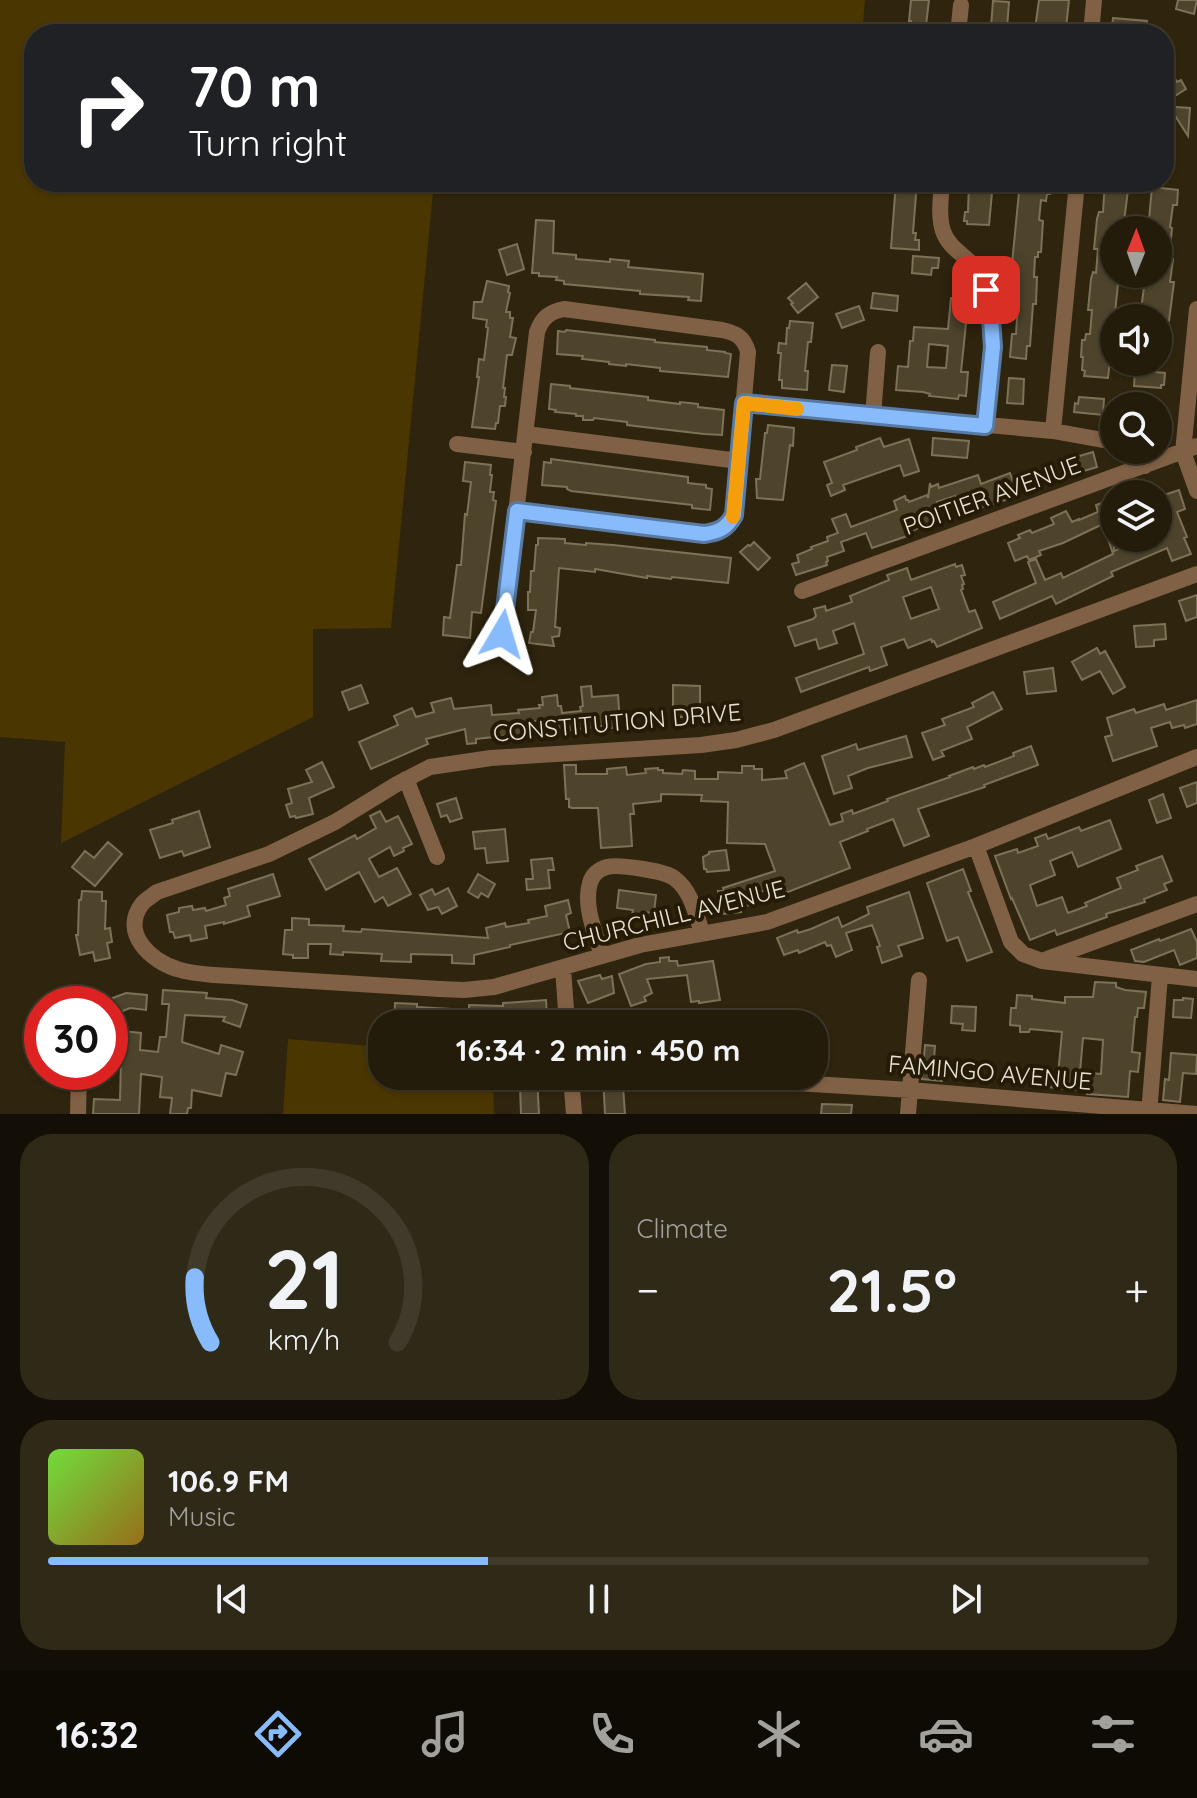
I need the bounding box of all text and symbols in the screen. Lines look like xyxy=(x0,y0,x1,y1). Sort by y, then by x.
text: 70 m xyxy=(188,51,320,121)
icon: right xyxy=(56,56,160,160)
text: Turn right xyxy=(188,120,347,165)
north arrow xyxy=(1100,216,1172,288)
map controls xyxy=(1100,216,1172,552)
pin xyxy=(952,256,1020,324)
icon: arrive xyxy=(964,268,1008,312)
button: sound xyxy=(1100,304,1172,376)
button: search xyxy=(1100,392,1172,464)
street label: POITIER AVENUE xyxy=(899,449,1084,541)
button: layers xyxy=(1100,480,1172,552)
position arrow xyxy=(460,592,544,676)
street label: CONSTITUTION DRIVE xyxy=(492,696,742,748)
street label: CHURCHILL AVENUE xyxy=(559,873,788,957)
speed limit sign: 30 xyxy=(24,986,128,1090)
text: 16:34 · 2 min · 450 m xyxy=(456,1031,740,1069)
street label: FAMINGO AVENUE xyxy=(887,1048,1093,1096)
text: Climate xyxy=(637,1212,728,1245)
text: 21 xyxy=(264,1226,344,1330)
text: 21.5° xyxy=(827,1252,957,1327)
text: − xyxy=(637,1262,659,1317)
text: + xyxy=(1124,1262,1149,1317)
text: km/h xyxy=(268,1321,341,1357)
text: 106.9 FM xyxy=(168,1462,289,1500)
text: Music xyxy=(168,1500,236,1533)
icon: previous xyxy=(210,1577,254,1621)
icon: pause xyxy=(577,1577,621,1621)
icon: next xyxy=(944,1577,988,1621)
icon: directions xyxy=(250,1706,306,1762)
icon: music xyxy=(417,1706,473,1762)
icon: phone xyxy=(584,1706,640,1762)
icon: climate xyxy=(751,1706,807,1762)
icon: car xyxy=(918,1706,974,1762)
icon: filters xyxy=(1085,1706,1141,1762)
text: 16:32 xyxy=(56,1712,139,1757)

